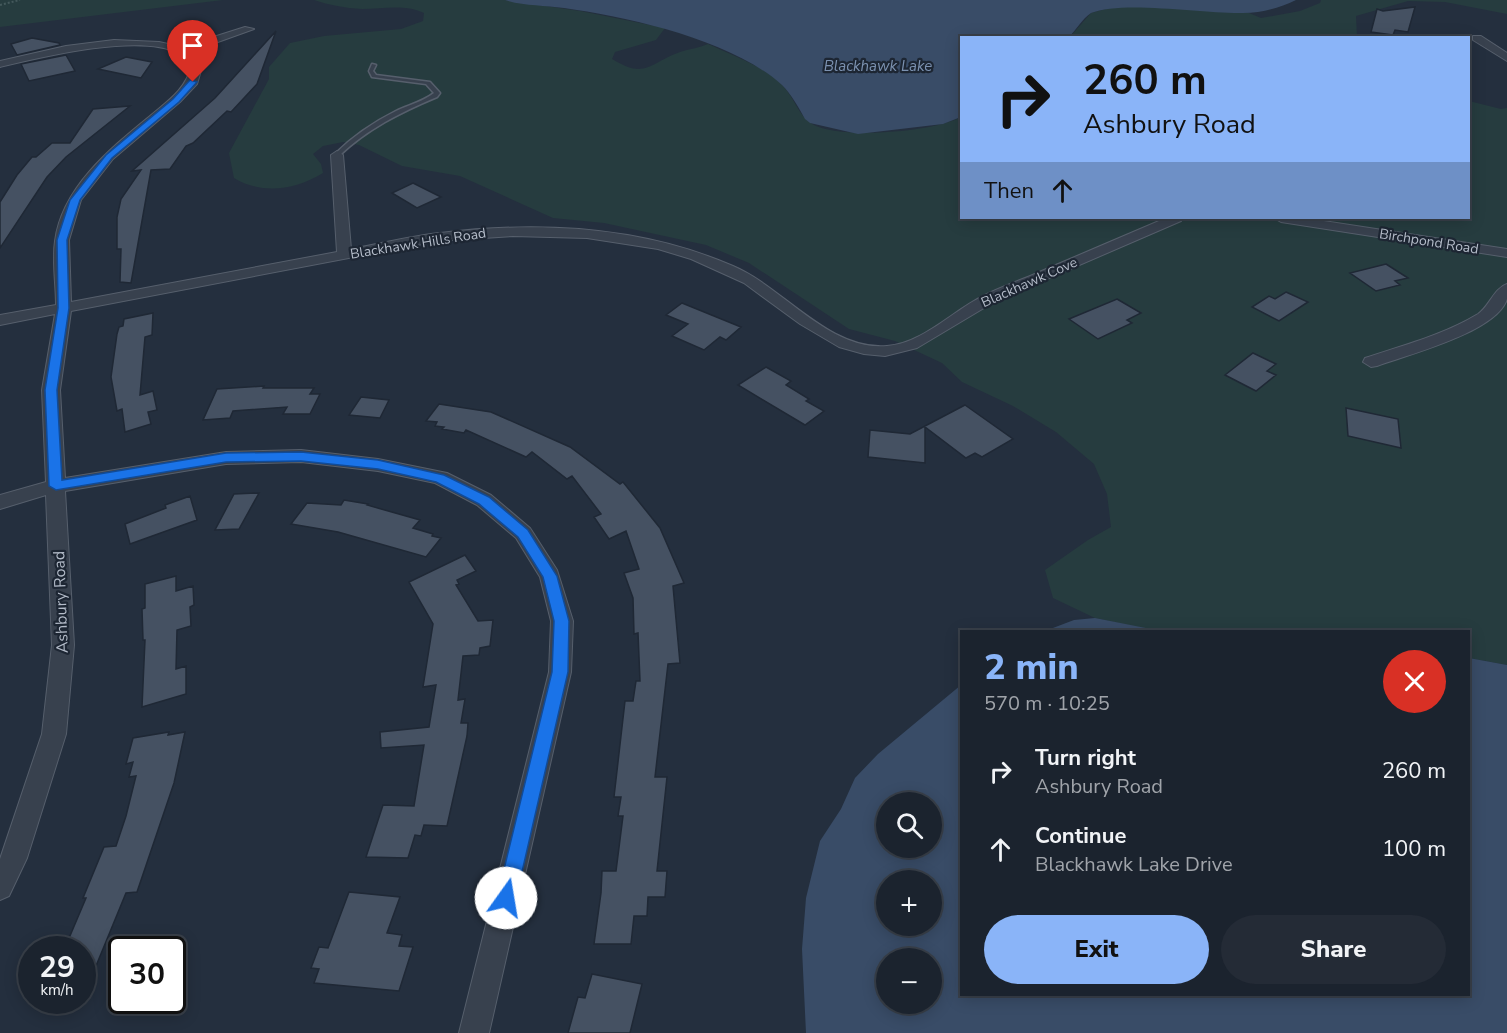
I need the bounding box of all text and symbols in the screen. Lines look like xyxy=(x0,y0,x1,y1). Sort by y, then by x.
pin xyxy=(167,20,218,82)
icon: arrive xyxy=(176,29,209,62)
text: 260 m xyxy=(1083,52,1207,109)
water label: Blackhawk Lake xyxy=(824,56,932,76)
icon: right xyxy=(984,60,1062,138)
text: Ashbury Road xyxy=(1083,106,1256,143)
icon: ahead xyxy=(1046,174,1079,207)
text: Then xyxy=(984,176,1034,206)
street label: Blackhawk Hills Road xyxy=(349,223,487,264)
street label: Birchpond Road xyxy=(1378,224,1480,259)
street label: Blackhawk Cove xyxy=(978,253,1080,312)
street label: Ashbury Road xyxy=(48,550,74,654)
text: 2 min xyxy=(984,643,1079,692)
button: close xyxy=(1383,650,1446,713)
text: 570 m · 10:25 xyxy=(984,690,1110,717)
text: Turn right xyxy=(1035,743,1136,773)
icon: right xyxy=(984,755,1017,788)
text: 260 m xyxy=(1382,756,1446,786)
text: Ashbury Road xyxy=(1035,773,1163,800)
map controls xyxy=(876,792,942,1014)
button: search xyxy=(876,792,942,858)
text: Continue xyxy=(1035,821,1126,851)
icon: ahead xyxy=(984,833,1017,866)
text: 100 m xyxy=(1382,834,1446,864)
text: Blackhawk Lake Drive xyxy=(1035,851,1233,878)
position arrow xyxy=(474,866,538,930)
button: + xyxy=(876,870,942,936)
button: Exit xyxy=(984,915,1209,984)
button: Share xyxy=(1221,915,1446,984)
speed limit sign: 30 xyxy=(108,936,186,1014)
text: 29 xyxy=(39,947,75,988)
button: − xyxy=(876,948,942,1014)
text: km/h xyxy=(40,980,74,1000)

